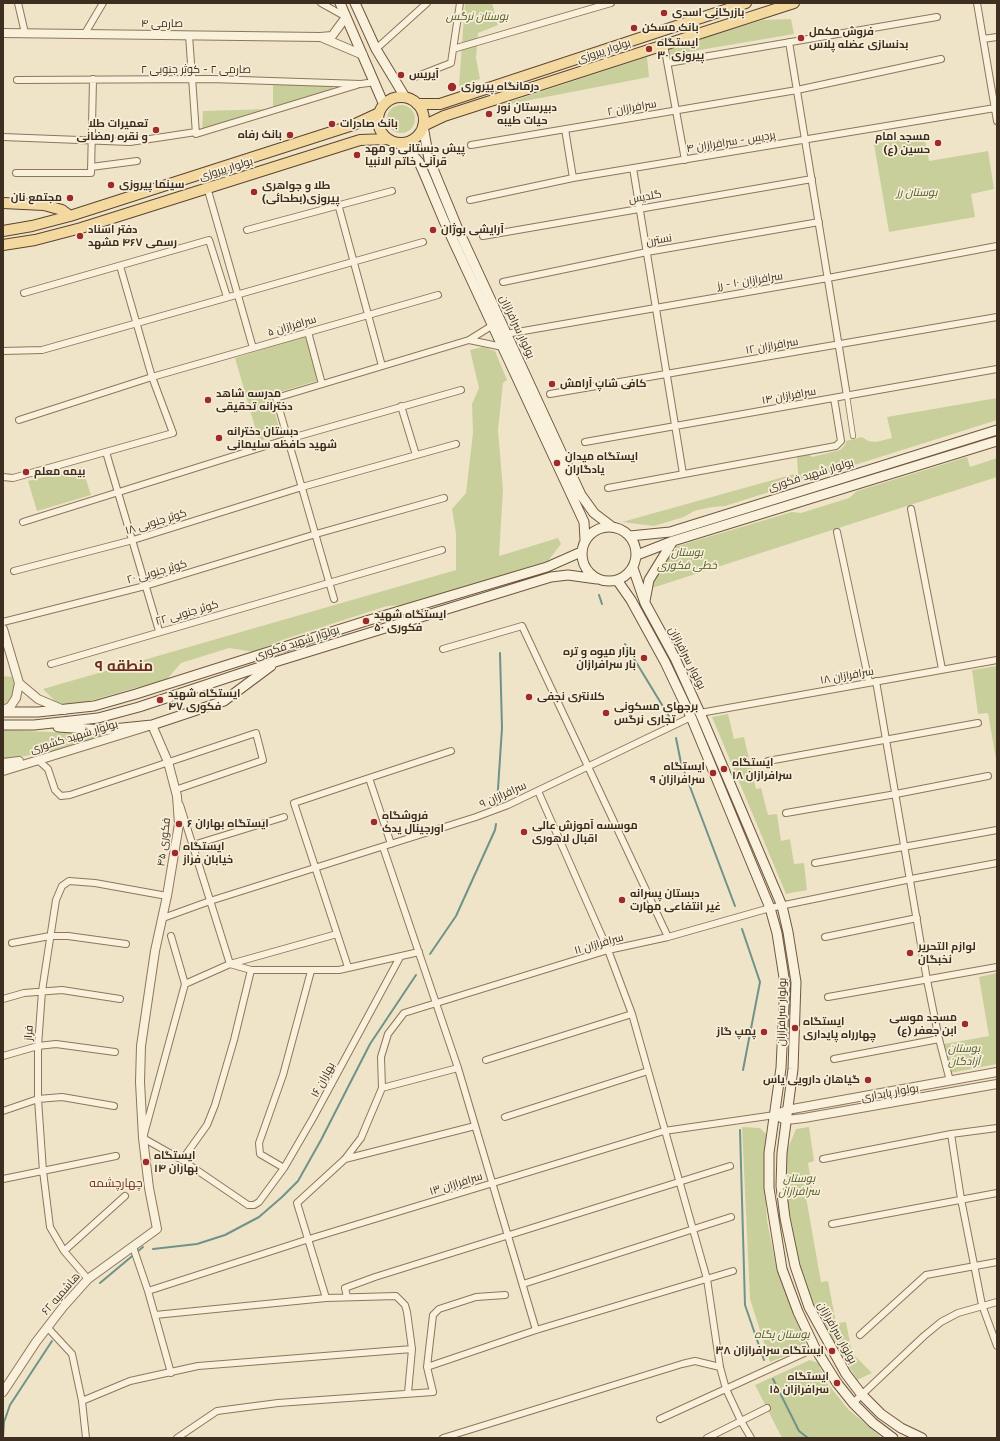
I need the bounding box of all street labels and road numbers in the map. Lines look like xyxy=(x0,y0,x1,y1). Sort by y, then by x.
street label: صارمی ۴ xyxy=(141,17,183,31)
street label: بولوار پیروزی xyxy=(576,36,632,66)
street label: صارمی ۲ - کوثر جنوبی ۲ xyxy=(141,63,251,77)
street label: سرافرازان ۲ xyxy=(606,97,658,119)
street label: پردیس - سرافرازان ۴ xyxy=(686,128,776,156)
street label: بولوار پیروزی xyxy=(198,155,254,183)
street label: گلدیس xyxy=(627,188,663,206)
street label: نسترن xyxy=(645,231,673,249)
street label: سرافرازان ۱۰ - رز xyxy=(716,269,784,293)
street label: بولوار سرافرازان xyxy=(497,293,537,361)
street label: سرافرازان ۵ xyxy=(266,313,318,339)
street label: سرافرازان ۱۲ xyxy=(745,335,799,357)
street label: سرافرازان ۱۴ xyxy=(761,385,817,407)
street label: بولوار شهید فکوری xyxy=(767,456,855,494)
street label: کوثر جنوبی ۱۸ xyxy=(124,506,188,538)
street label: کوثر جنوبی ۲۰ xyxy=(125,557,189,587)
street label: کوثر جنوبی ۲۲ xyxy=(154,598,220,628)
street label: بولوار شهید فکوری xyxy=(253,623,341,663)
street label: بولوار سرافرازان xyxy=(666,624,708,692)
street label: سرافرازان ۱۸ xyxy=(819,665,875,687)
street label: بولوار شهید کشوری xyxy=(29,717,119,757)
street label: سرافرازان ۹ xyxy=(478,779,528,811)
street label: فکوری ۴۵ xyxy=(154,817,174,867)
street label: سرافرازان ۱۱ xyxy=(573,931,625,957)
street label: بولوار سرافرازان xyxy=(775,978,789,1046)
street label: فراز xyxy=(22,1025,36,1041)
street label: بهاران ۱۶ xyxy=(308,1060,338,1100)
street label: بولوار پایداری xyxy=(860,1081,920,1105)
street label: سرافرازان ۱۳ xyxy=(428,1170,484,1198)
street label: هاشمیه ۶۲ xyxy=(39,1270,83,1318)
street label: بولوار سرافرازان xyxy=(815,1300,859,1366)

